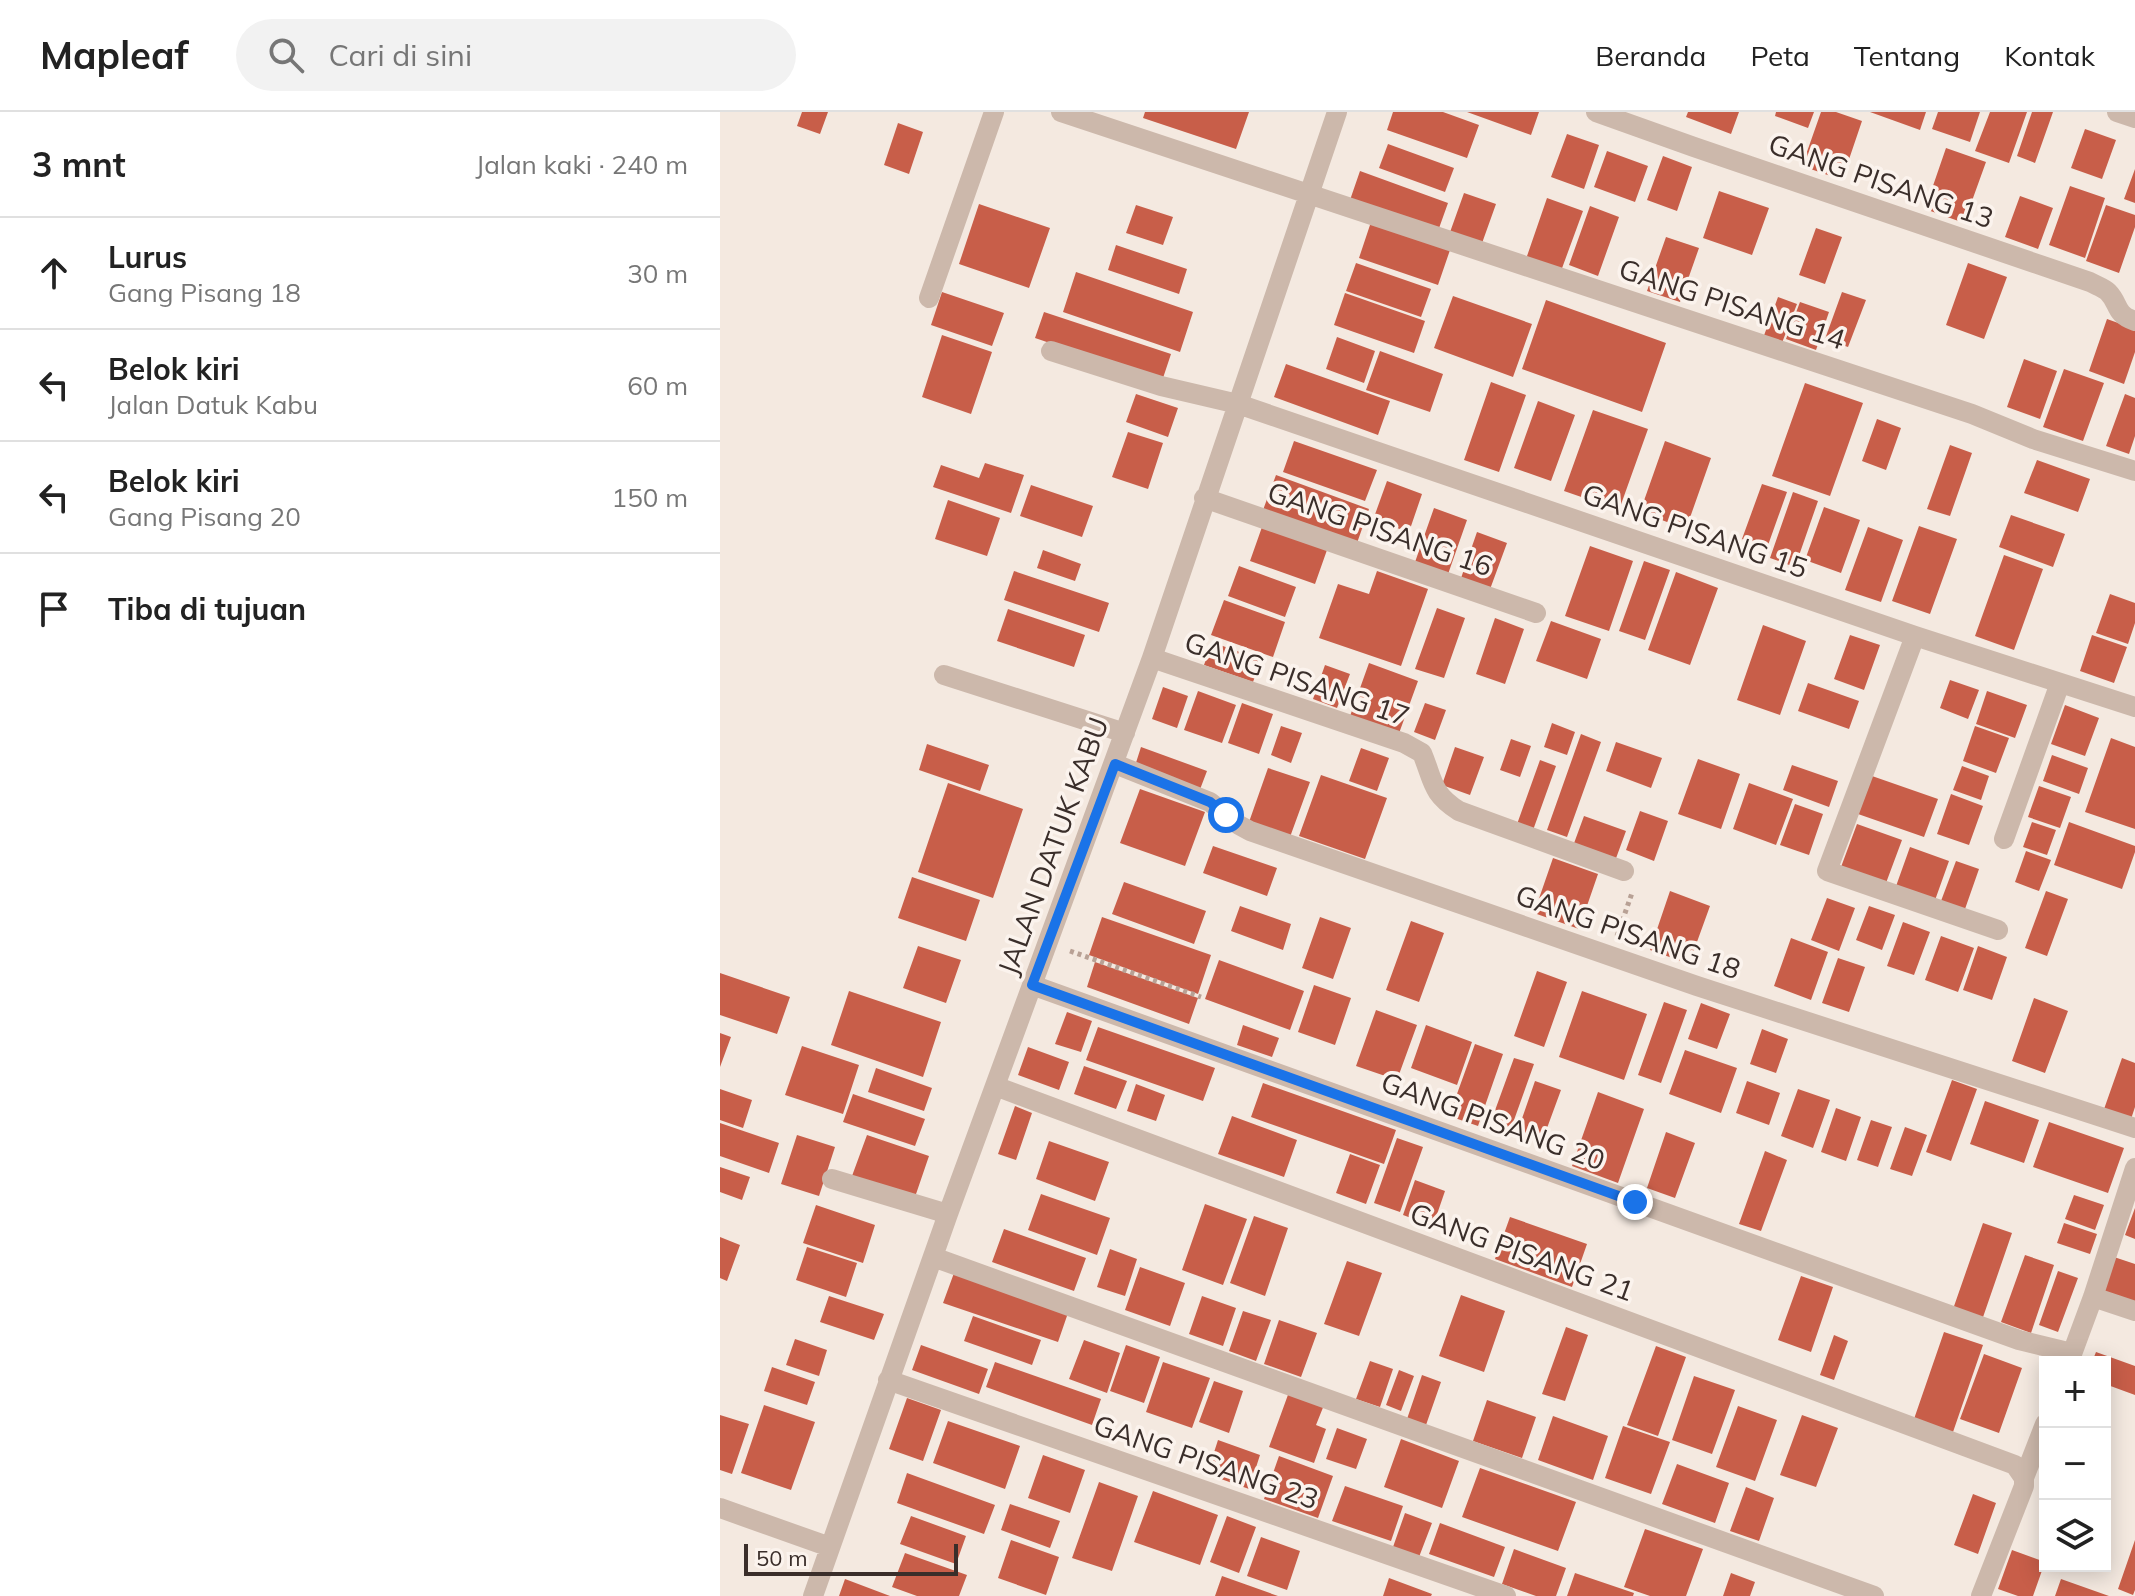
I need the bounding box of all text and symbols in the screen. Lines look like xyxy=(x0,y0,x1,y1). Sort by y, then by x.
search box xyxy=(236,19,796,91)
text: Mapleaf xyxy=(40,31,188,79)
icon: search xyxy=(264,33,308,77)
text: Cari di sini xyxy=(328,36,472,74)
text: Beranda xyxy=(1595,38,1706,73)
text: Peta xyxy=(1750,38,1810,73)
text: Tentang xyxy=(1854,38,1960,73)
text: Kontak xyxy=(2004,38,2095,73)
street label: GANG PISANG 13 xyxy=(1764,126,1998,235)
text: 3 mnt xyxy=(32,143,126,186)
text: Jalan kaki · 240 m xyxy=(476,148,688,181)
text: Lurus xyxy=(108,238,187,276)
street label: GANG PISANG 14 xyxy=(1615,250,1850,357)
icon: ahead xyxy=(32,251,76,295)
text: 30 m xyxy=(627,257,688,290)
text: Gang Pisang 18 xyxy=(108,276,301,309)
text: Belok kiri xyxy=(108,350,240,388)
icon: left xyxy=(32,363,76,407)
text: 60 m xyxy=(627,369,688,402)
text: Jalan Datuk Kabu xyxy=(108,388,318,421)
text: Belok kiri xyxy=(108,462,240,500)
street label: GANG PISANG 16 xyxy=(1263,474,1497,583)
icon: left xyxy=(32,475,76,519)
street label: GANG PISANG 15 xyxy=(1578,476,1812,585)
text: 150 m xyxy=(612,481,688,514)
text: Gang Pisang 20 xyxy=(108,500,301,533)
icon: arrive xyxy=(32,587,76,631)
text: Tiba di tujuan xyxy=(108,590,306,628)
street label: GANG PISANG 17 xyxy=(1180,624,1414,733)
street label: JALAN DATUK KABU xyxy=(990,712,1115,979)
route start xyxy=(1208,797,1244,833)
street label: GANG PISANG 18 xyxy=(1511,877,1745,986)
street label: GANG PISANG 20 xyxy=(1377,1064,1610,1177)
route end xyxy=(1617,1184,1653,1220)
street label: GANG PISANG 21 xyxy=(1406,1195,1639,1308)
map controls xyxy=(2039,1356,2111,1572)
button: + xyxy=(2039,1356,2111,1428)
street label: GANG PISANG 23 xyxy=(1089,1407,1323,1516)
button: − xyxy=(2039,1428,2111,1500)
button: layers xyxy=(2039,1500,2111,1572)
scale bar xyxy=(744,1540,958,1576)
text: 50 m xyxy=(756,1544,807,1572)

